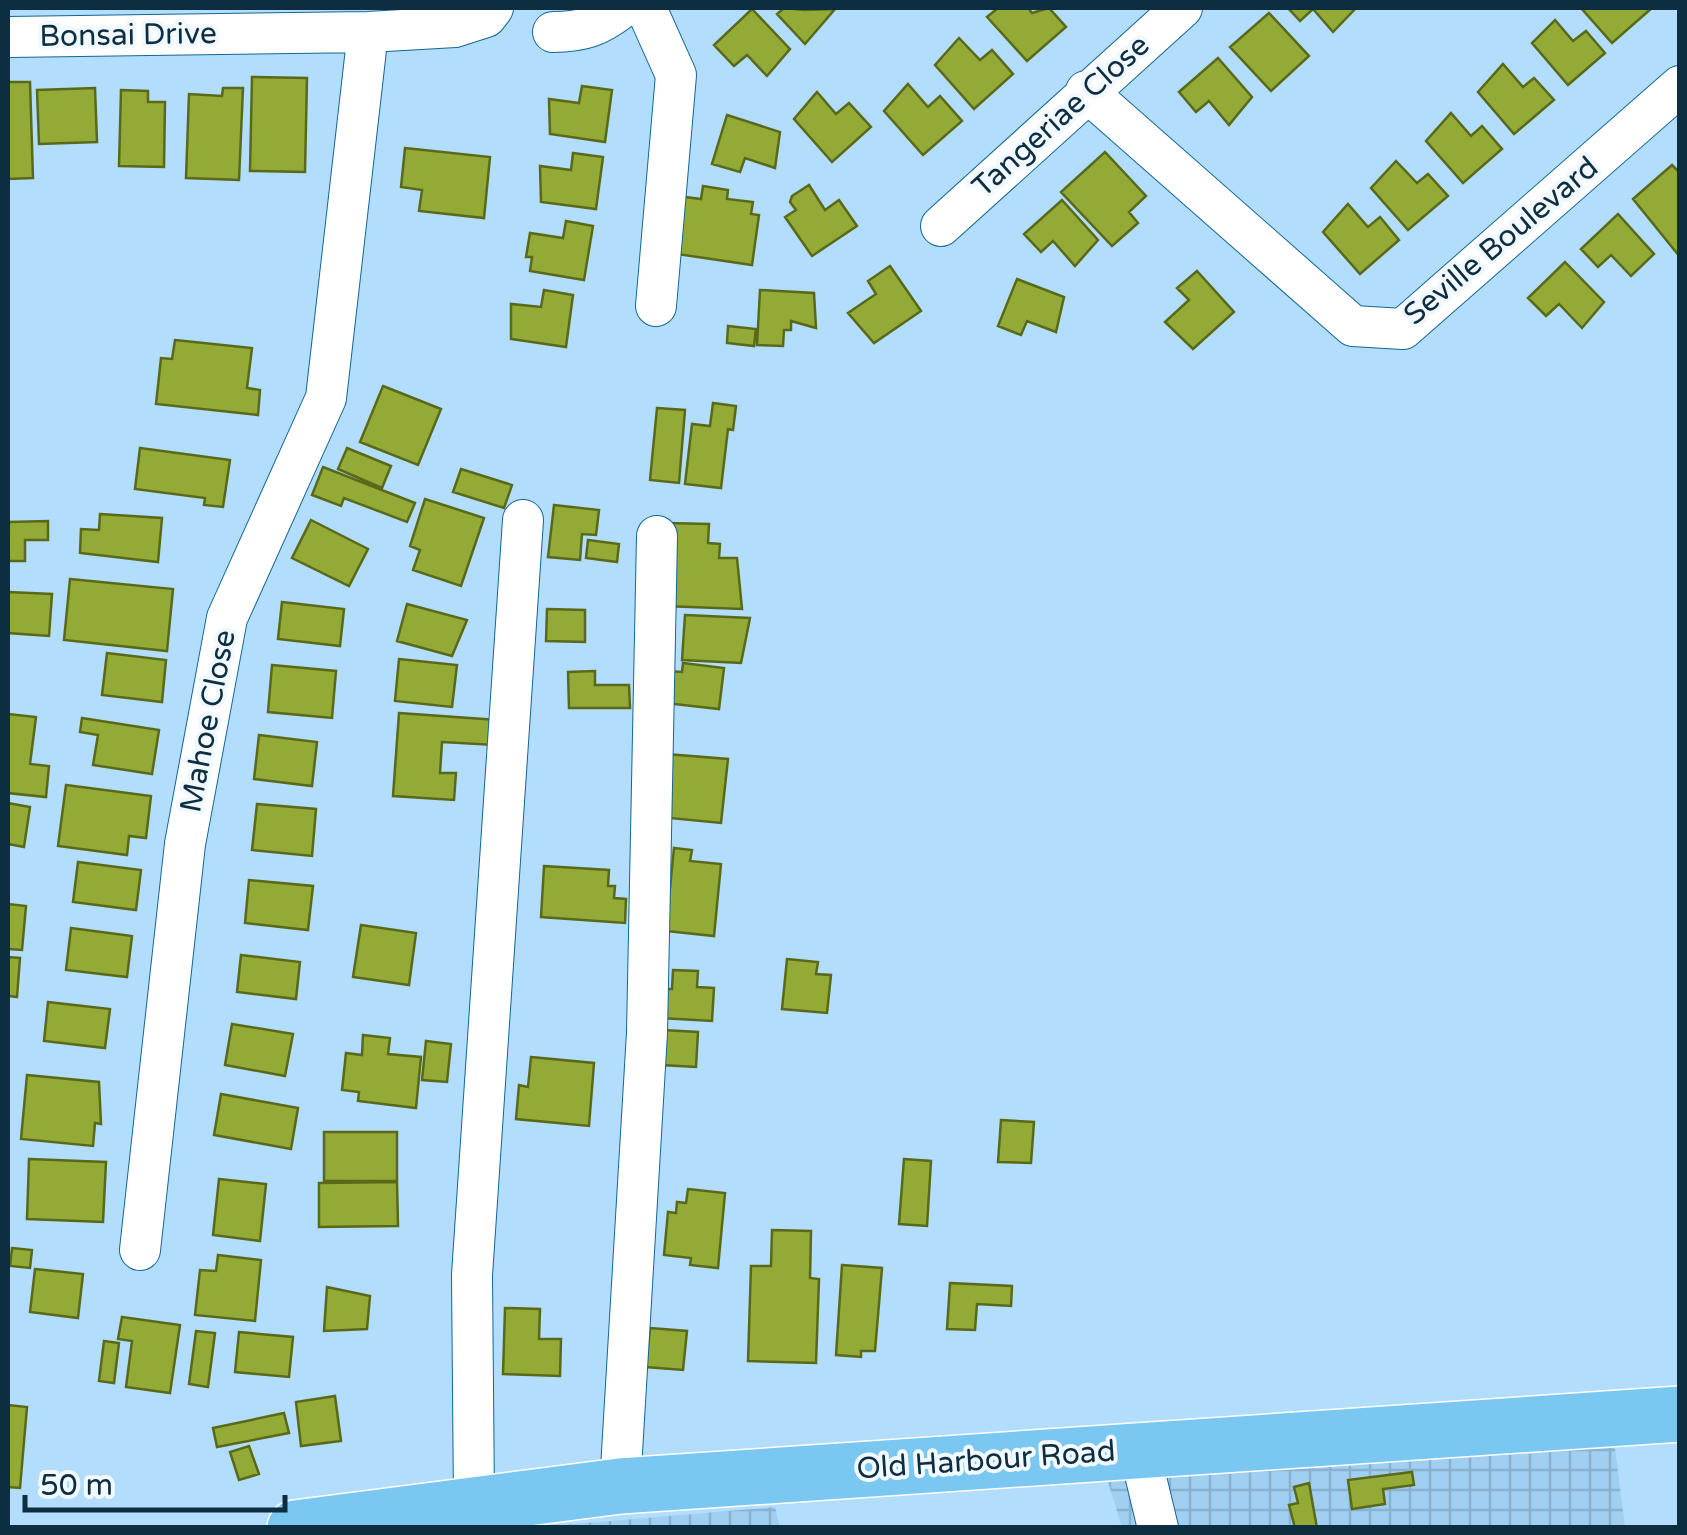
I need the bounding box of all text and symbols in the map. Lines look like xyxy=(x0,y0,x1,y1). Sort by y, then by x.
street label: Bonsai Drive xyxy=(39,15,217,55)
street label: Tangeriae Close xyxy=(965,27,1157,205)
street label: Seville Boulevard xyxy=(1396,149,1606,333)
street label: Mahoe Close xyxy=(172,627,244,815)
street label: Old Harbour Road xyxy=(855,1432,1117,1488)
scale bar xyxy=(25,1450,285,1512)
text: 50 m xyxy=(40,1467,113,1504)

